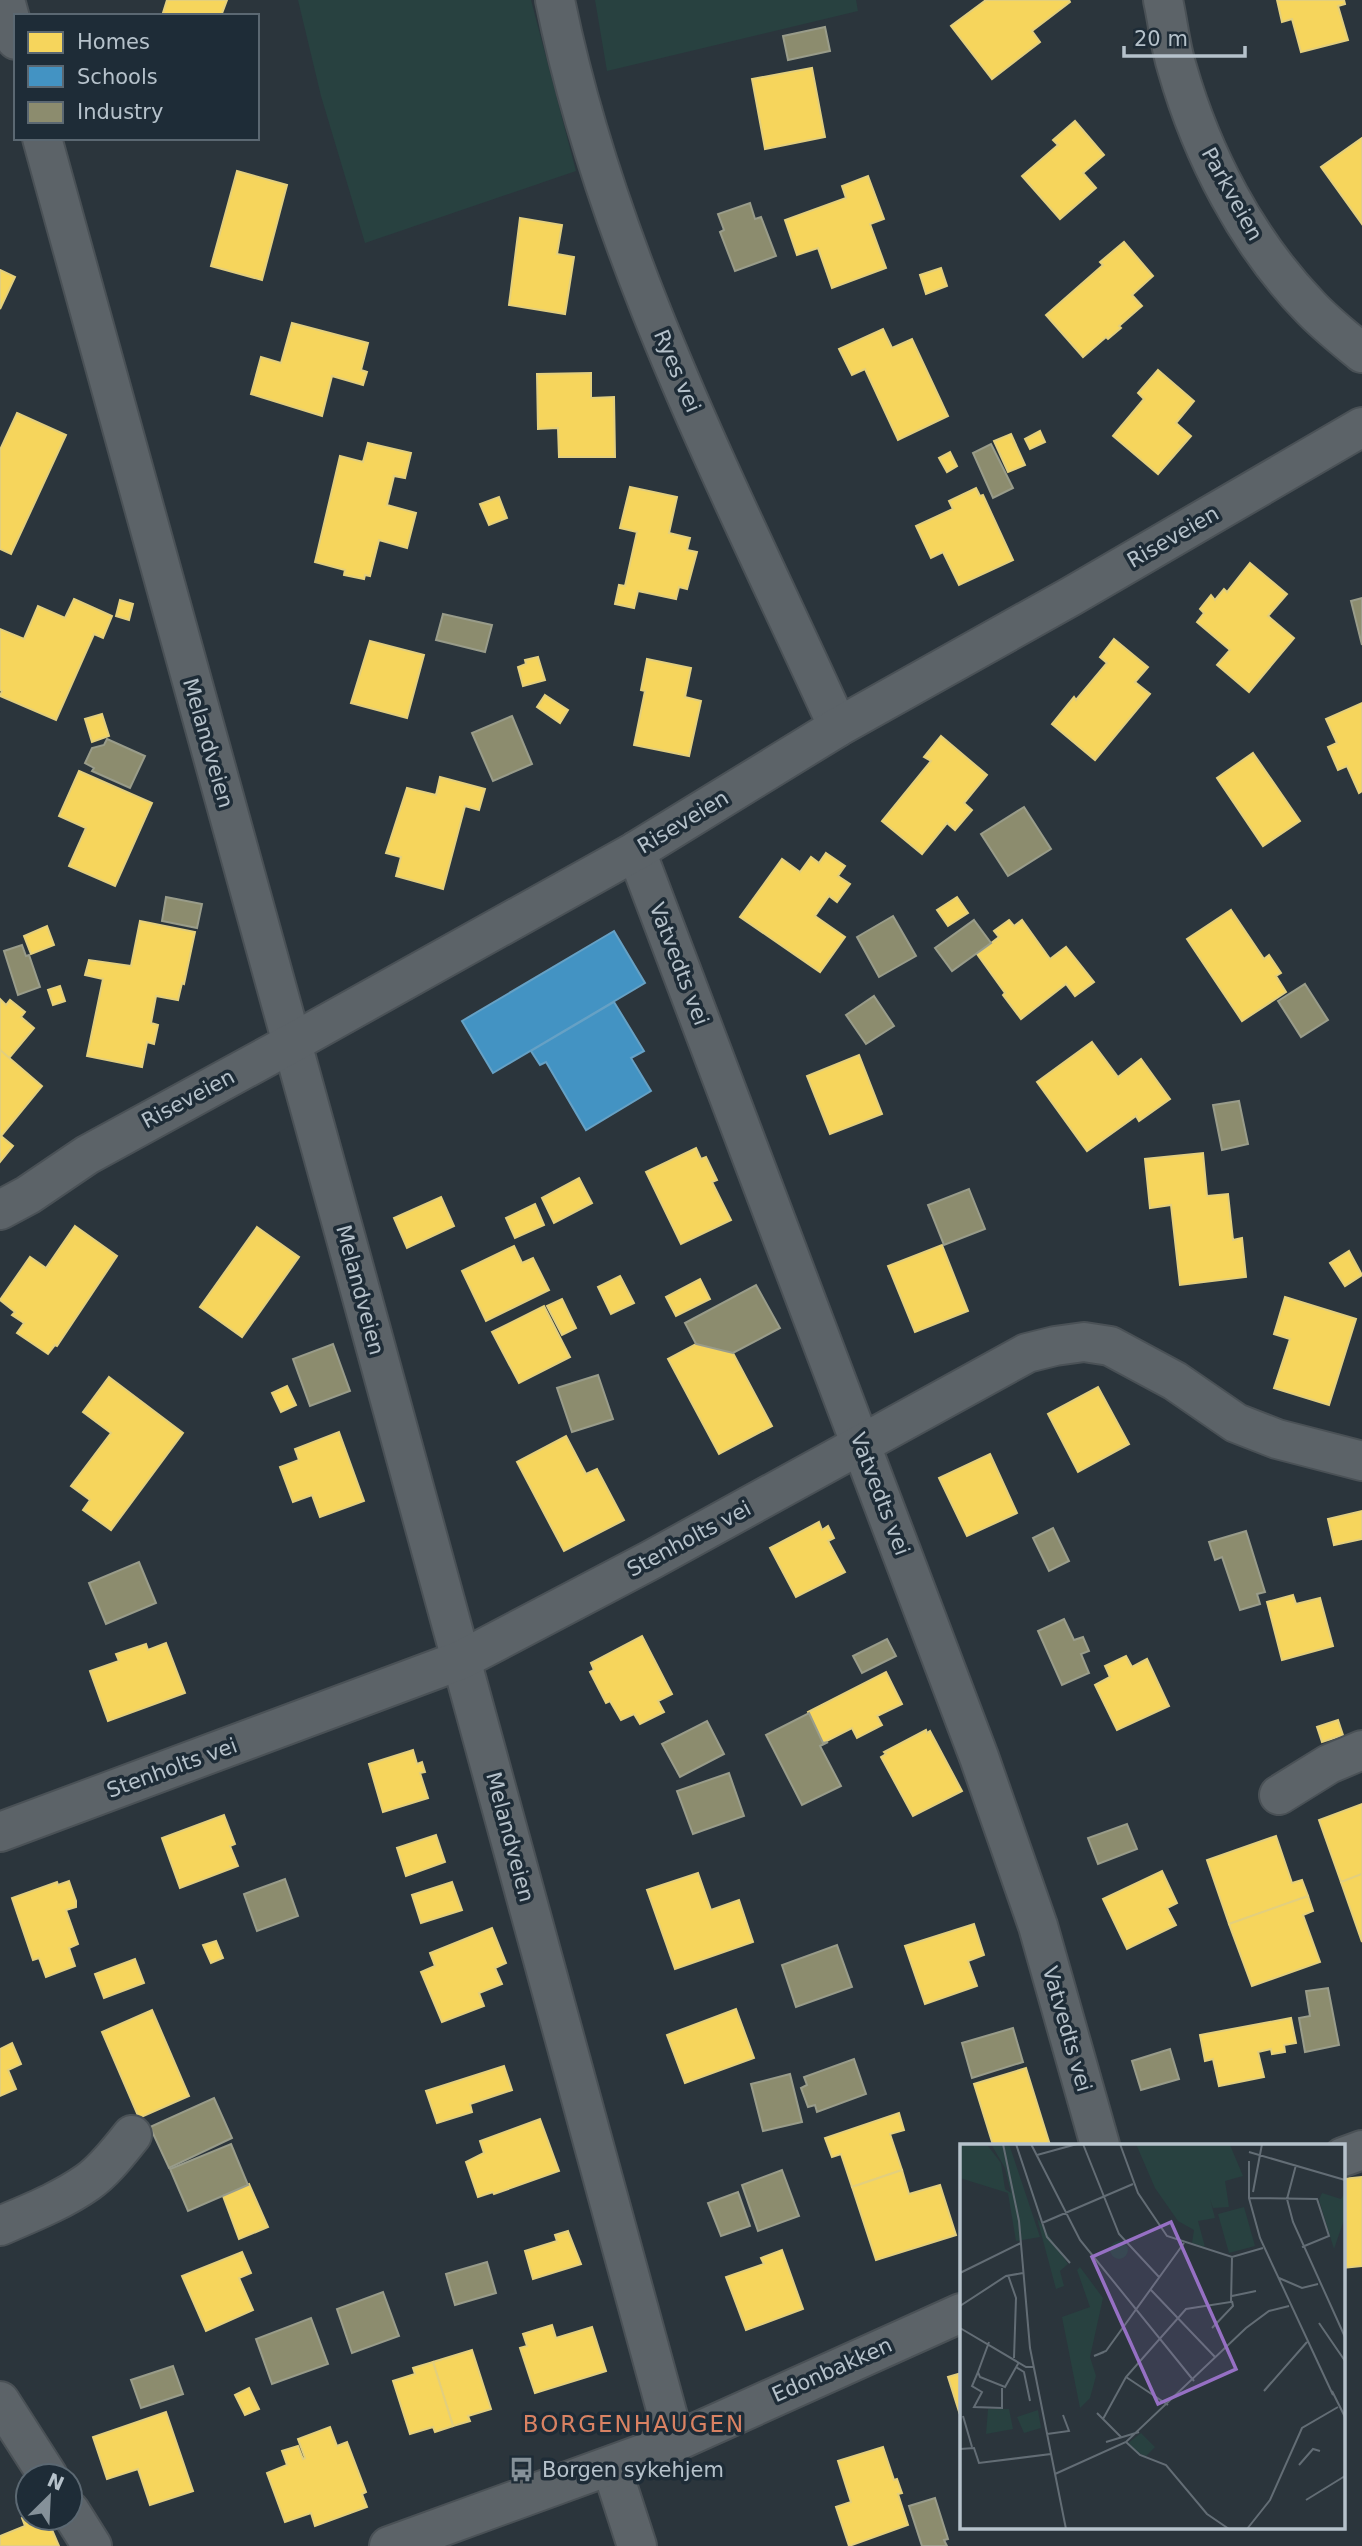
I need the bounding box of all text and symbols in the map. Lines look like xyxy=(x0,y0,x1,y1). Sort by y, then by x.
legend xyxy=(14,14,259,140)
scale bar xyxy=(1124,14,1245,58)
text: 20 m xyxy=(1134,27,1188,51)
text: Homes xyxy=(77,30,150,54)
text: Schools xyxy=(77,65,158,89)
text: Industry xyxy=(77,100,163,124)
street label: Parkveien xyxy=(1197,143,1267,245)
street label: Ryes vei xyxy=(649,326,705,416)
street label: Riseveien xyxy=(1123,501,1223,573)
street label: Melandveien xyxy=(178,675,238,811)
street label: Riseveien xyxy=(633,786,733,858)
street label: Vatvedts vei xyxy=(645,899,713,1029)
street label: Riseveien xyxy=(137,1065,239,1133)
street label: Melandveien xyxy=(331,1222,389,1358)
street label: Vatvedts vei xyxy=(846,1429,914,1559)
street label: Stenholts vei xyxy=(623,1496,755,1582)
street label: Stenholts vei xyxy=(104,1733,240,1803)
street label: Melandveien xyxy=(481,1769,539,1905)
street label: Vatvedts vei xyxy=(1038,1963,1096,2095)
inset map xyxy=(960,2144,1344,2528)
street label: Edonbakken xyxy=(768,2333,896,2407)
district label: BORGENHAUGEN xyxy=(523,2411,745,2437)
bus stop icon: Borgen sykehjem xyxy=(508,2456,536,2484)
place label: Borgen sykehjem xyxy=(542,2458,724,2482)
north arrow xyxy=(14,2462,84,2532)
text: N xyxy=(44,2468,68,2495)

